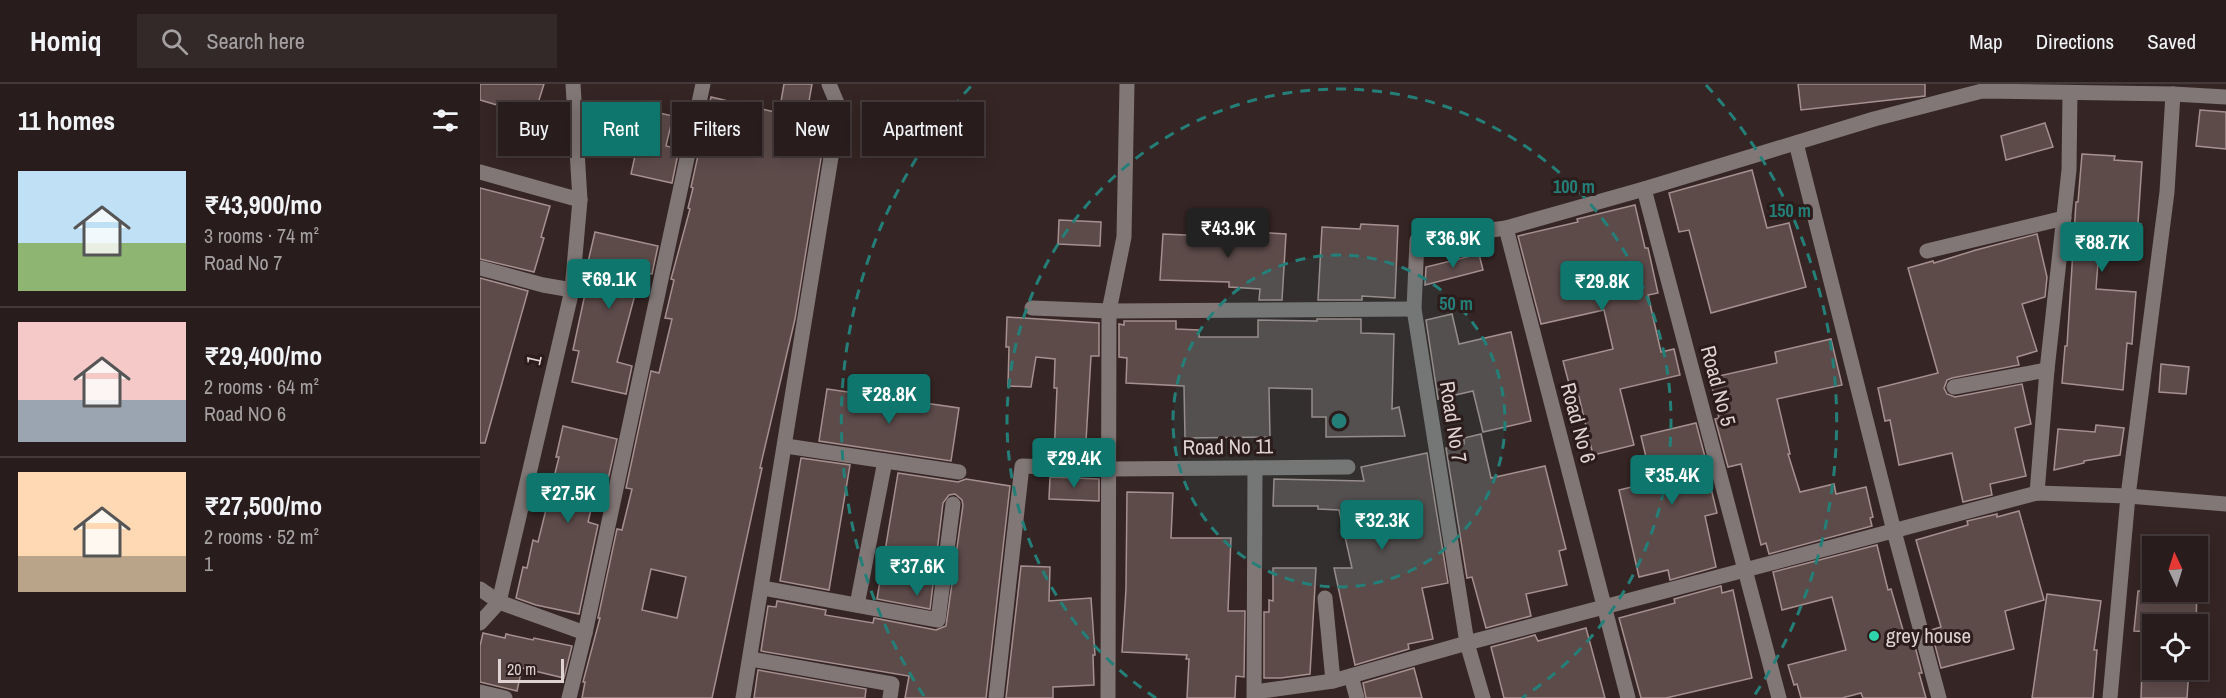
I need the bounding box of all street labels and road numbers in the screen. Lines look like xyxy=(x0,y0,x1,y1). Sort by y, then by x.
street label: Road No 5 xyxy=(1694,342,1743,429)
street label: 1 xyxy=(518,352,549,368)
street label: Road No 7 xyxy=(1433,379,1474,465)
street label: Road No 6 xyxy=(1554,379,1603,466)
street label: Road No 11 xyxy=(1182,431,1274,462)

